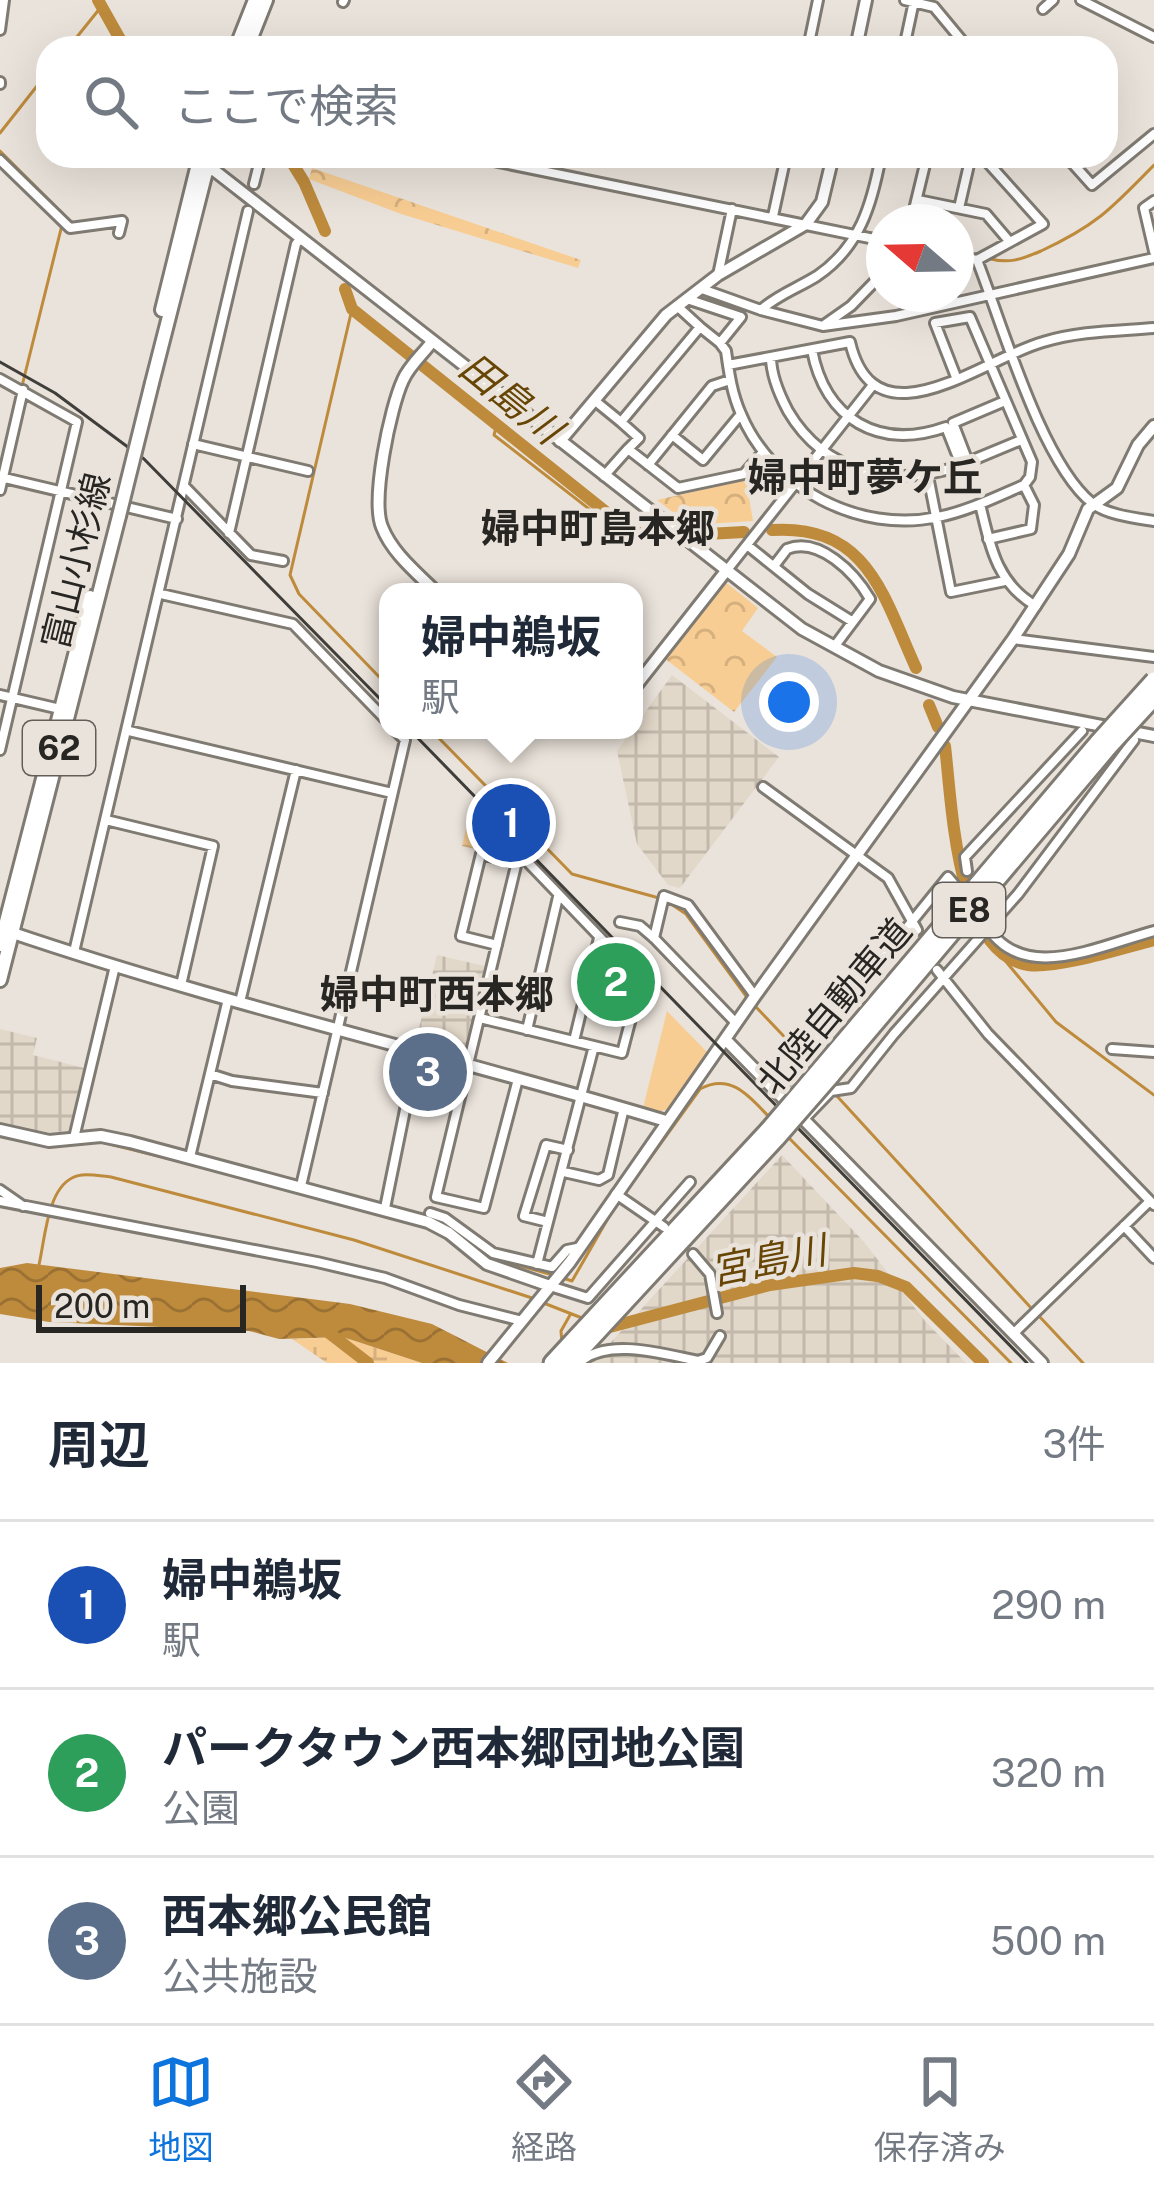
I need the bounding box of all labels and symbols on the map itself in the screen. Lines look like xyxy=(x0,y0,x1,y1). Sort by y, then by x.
north arrow xyxy=(866,204,974,312)
water label: 田島川 xyxy=(451,343,574,455)
district label: 婦中町夢ケ丘 xyxy=(748,454,982,500)
street label: 富山小杉線 xyxy=(34,469,118,653)
district label: 婦中町島本郷 xyxy=(481,505,715,551)
your location xyxy=(759,672,819,732)
road number: 62 xyxy=(23,721,95,775)
pin: 1 xyxy=(472,778,550,868)
road number: E8 xyxy=(933,883,1005,937)
street label: 北陸自動車道 xyxy=(748,910,920,1102)
pin: 2 xyxy=(577,937,655,1027)
district label: 婦中町西本郷 xyxy=(320,971,554,1017)
pin: 3 xyxy=(389,1027,467,1117)
water label: 宮島川 xyxy=(706,1225,834,1294)
scale bar xyxy=(36,1279,246,1332)

